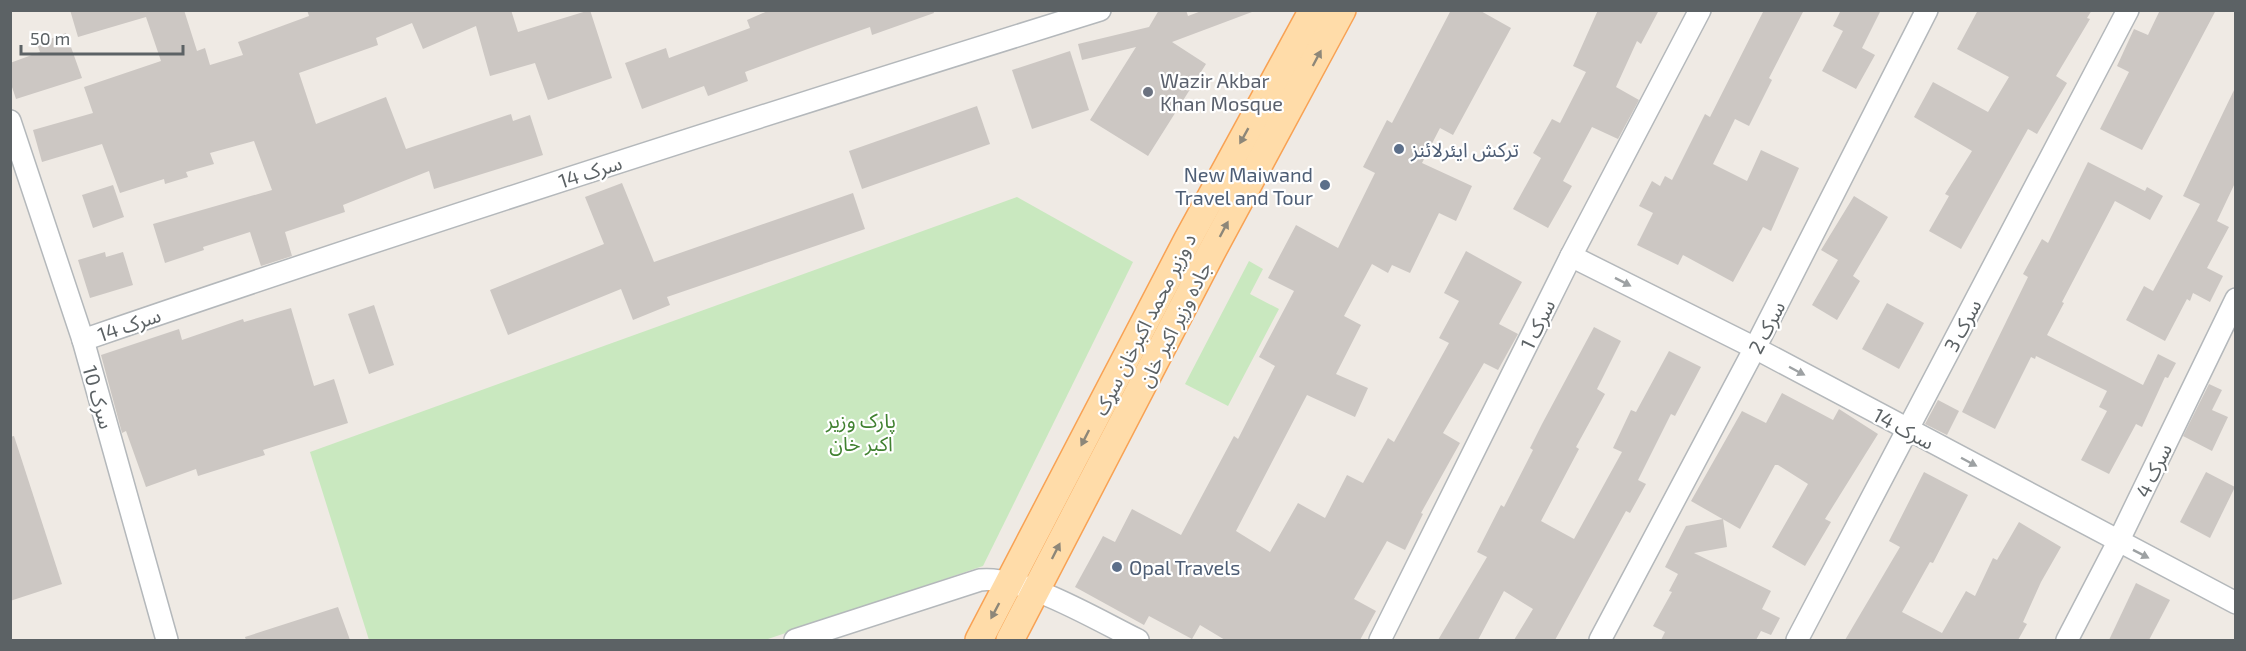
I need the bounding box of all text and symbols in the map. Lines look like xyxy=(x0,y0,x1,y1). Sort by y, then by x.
scale bar xyxy=(21,18,183,56)
text: 50 m xyxy=(30,27,70,49)
one-way arrow xyxy=(1312,49,1322,66)
place label: Wazir Akbar Khan Mosque xyxy=(1160,68,1283,115)
marker: Wazir Akbar Khan Mosque xyxy=(1141,85,1155,99)
one-way arrow xyxy=(1239,127,1249,144)
place label: ترکش ایئرلائنز xyxy=(1410,137,1519,162)
marker: ترکش ایئرلائنز xyxy=(1392,142,1406,156)
street label: سرک 14 xyxy=(555,150,625,193)
place label: New Maiwand Travel and Tour xyxy=(1175,162,1313,209)
marker: New Maiwand Travel and Tour xyxy=(1318,178,1332,192)
one-way arrow xyxy=(1219,221,1229,238)
street label: د وزیر محمد اکبرخان سړک xyxy=(1088,229,1201,419)
street label: جاده وزیر اکبر خان xyxy=(1132,257,1217,391)
one-way arrow xyxy=(1615,277,1632,287)
street label: سرک 1 xyxy=(1515,295,1560,353)
street label: سرک 3 xyxy=(1938,295,1987,356)
street label: سرک 2 xyxy=(1743,297,1790,358)
street label: سرک 14 xyxy=(94,302,164,347)
street label: سرک 10 xyxy=(78,363,119,432)
one-way arrow xyxy=(1789,366,1806,376)
street label: سرک 14 xyxy=(1869,402,1938,455)
park label: پارک وزیر اکبر خان xyxy=(825,408,896,456)
one-way arrow xyxy=(1080,430,1090,447)
street label: سرک 4 xyxy=(2130,439,2177,501)
one-way arrow xyxy=(1961,457,1978,467)
one-way arrow xyxy=(1051,543,1061,560)
one-way arrow xyxy=(2133,550,2150,559)
place label: Opal Travels xyxy=(1129,555,1240,579)
marker: Opal Travels xyxy=(1110,560,1124,574)
one-way arrow xyxy=(990,603,1000,620)

